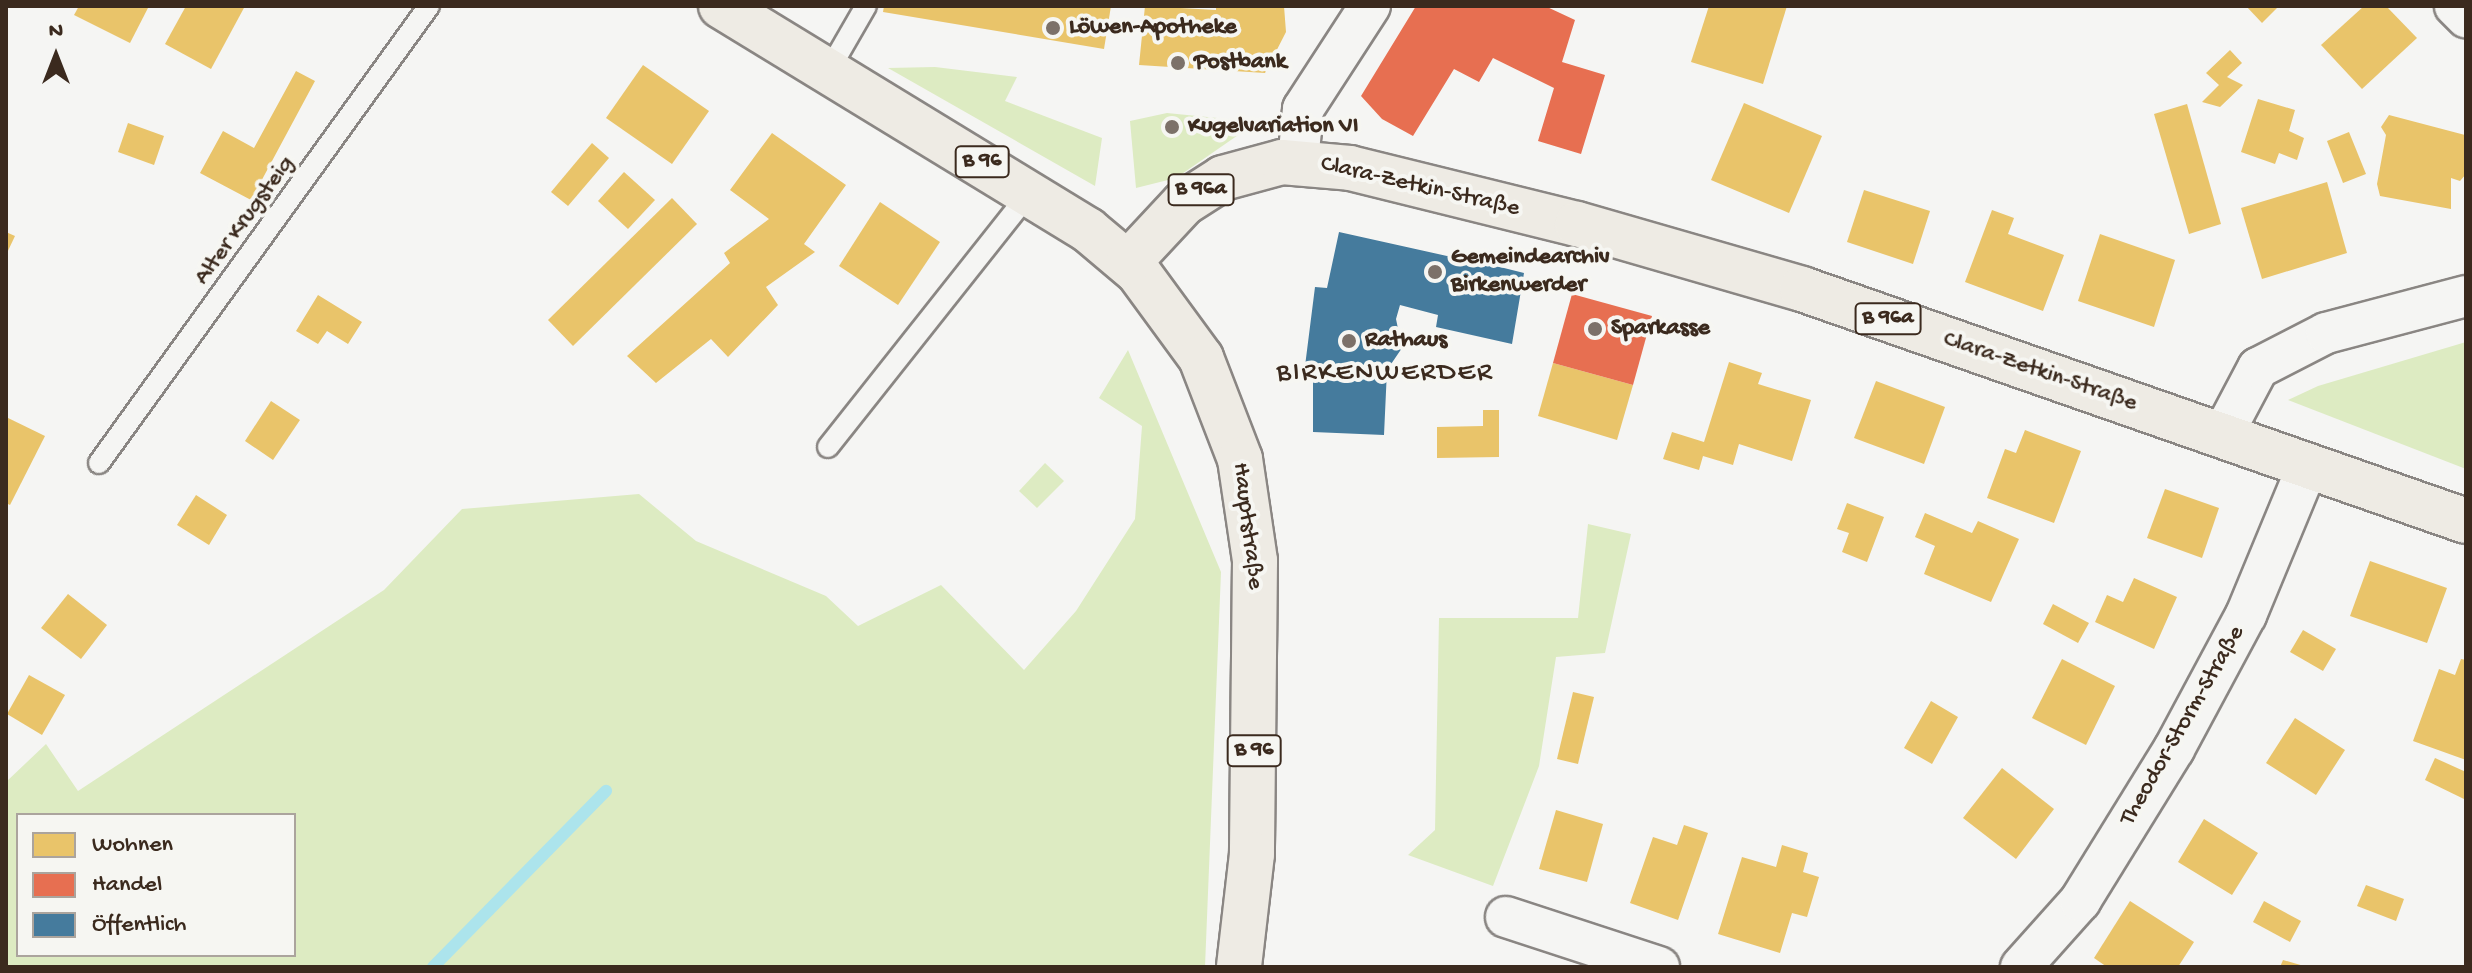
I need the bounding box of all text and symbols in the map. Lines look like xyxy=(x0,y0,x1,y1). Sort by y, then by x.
place label: Löwen-Apotheke xyxy=(1069,14,1237,42)
north arrow xyxy=(16,16,96,96)
text: N xyxy=(49,19,63,45)
marker: Löwen-Apotheke xyxy=(1044,19,1062,37)
place label: Postbank xyxy=(1194,49,1286,77)
marker: Postbank xyxy=(1169,54,1187,72)
place label: Kugelvariation VI xyxy=(1188,113,1358,141)
marker: Kugelvariation VI xyxy=(1163,118,1181,136)
road number: B 96 xyxy=(954,144,1010,180)
street label: Clara-Zetkin-Straße xyxy=(1318,150,1522,224)
street label: Alter Krugsteig xyxy=(189,151,301,291)
road number: B 96a xyxy=(1167,172,1235,208)
place label: Gemeindearchiv Birkenwerder xyxy=(1451,244,1610,300)
marker: Gemeindearchiv Birkenwerder xyxy=(1426,263,1444,281)
road number: B 96a xyxy=(1854,301,1922,337)
place label: Sparkasse xyxy=(1611,315,1710,343)
marker: Sparkasse xyxy=(1586,320,1604,338)
street label: Clara-Zetkin-Straße xyxy=(1939,325,2141,419)
place label: Rathaus xyxy=(1365,327,1447,355)
marker: Rathaus xyxy=(1340,332,1358,350)
district label: BIRKENWERDER xyxy=(1276,357,1494,391)
street label: Hauptstraße xyxy=(1225,461,1269,591)
street label: Theodor-Storm-Straße xyxy=(2114,621,2252,831)
road number: B 96 xyxy=(1226,733,1282,769)
legend xyxy=(16,813,296,957)
text: Wohnen xyxy=(92,831,173,860)
text: Handel xyxy=(92,871,162,900)
text: Öffentlich xyxy=(92,911,186,940)

